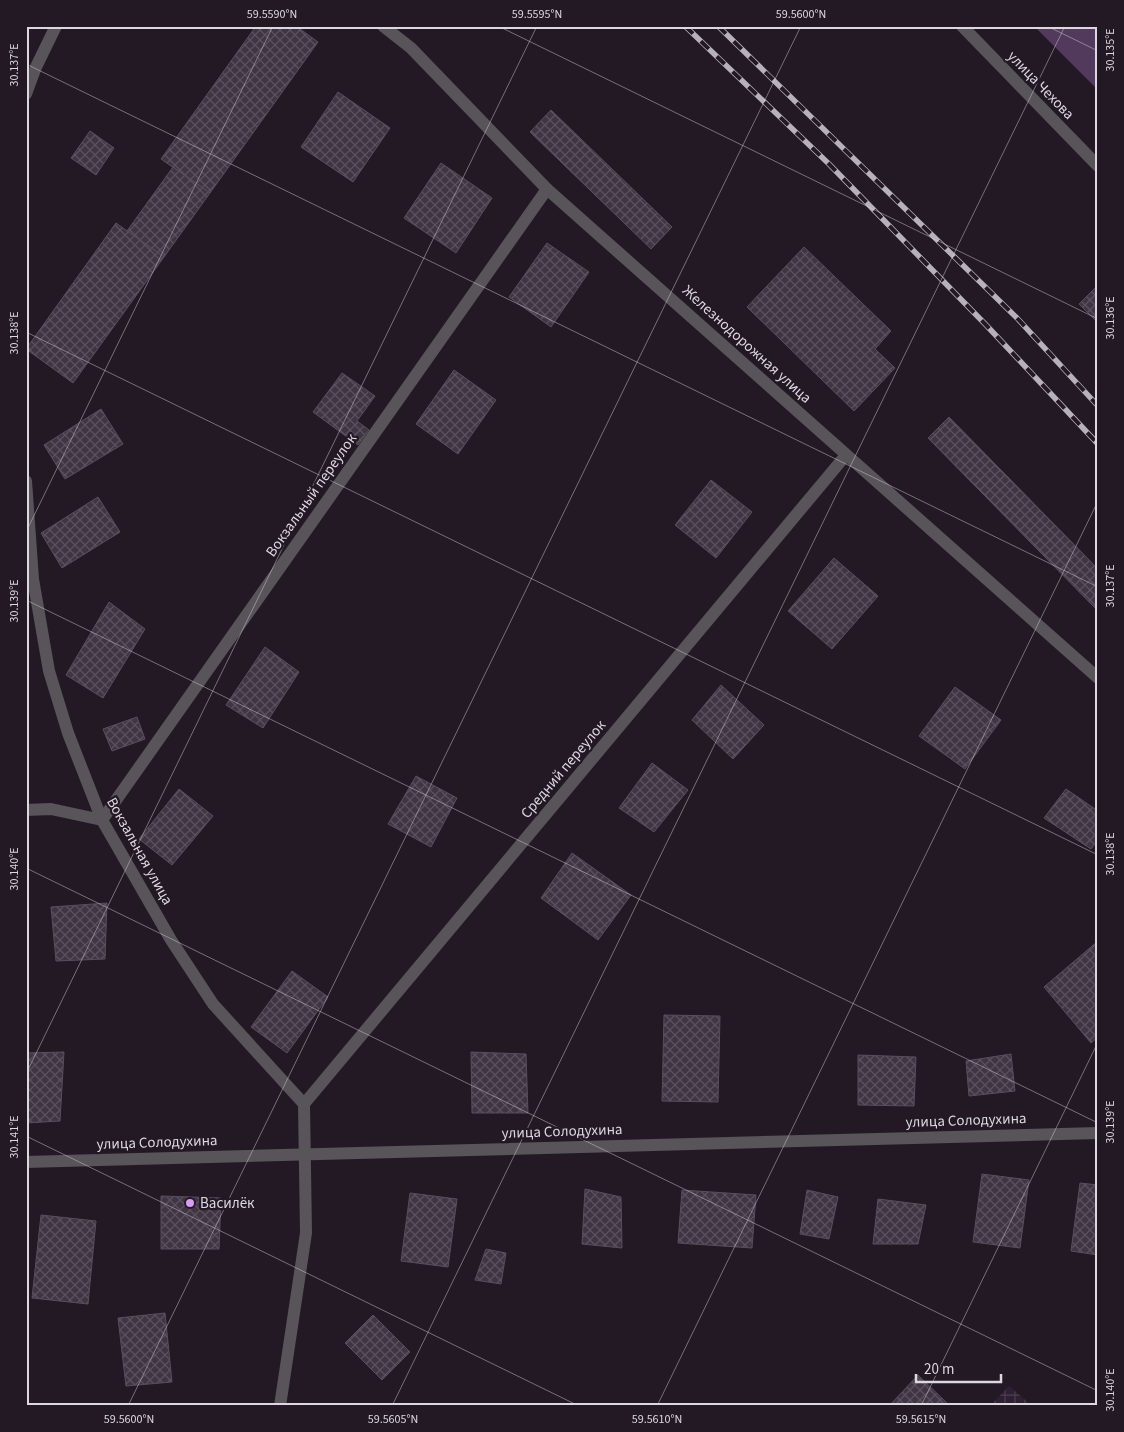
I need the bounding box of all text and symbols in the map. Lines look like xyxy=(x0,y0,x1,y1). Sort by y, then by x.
text: 59.5590°N xyxy=(247,6,297,23)
text: 59.5595°N xyxy=(512,6,562,23)
text: 59.5600°N xyxy=(776,6,826,23)
text: 30.135°E xyxy=(1102,28,1119,72)
text: 30.137°E xyxy=(6,43,23,87)
street label: улица Чехова xyxy=(1002,46,1079,124)
street label: Железнодорожная улица xyxy=(677,281,816,408)
text: 30.136°E xyxy=(1102,296,1119,340)
text: 30.138°E xyxy=(6,311,23,355)
street label: Вокзальный переулок xyxy=(261,429,362,561)
text: 30.137°E xyxy=(1102,564,1119,608)
text: 30.139°E xyxy=(6,579,23,623)
street label: Средний переулок xyxy=(516,715,611,823)
street label: Вокзальная улица xyxy=(101,794,178,909)
text: 30.138°E xyxy=(1102,832,1119,876)
text: 30.140°E xyxy=(6,847,23,891)
text: 30.139°E xyxy=(1102,1100,1119,1144)
street label: улица Солодухина xyxy=(905,1108,1027,1133)
text: 30.141°E xyxy=(6,1115,23,1159)
street label: улица Солодухина xyxy=(501,1119,623,1144)
street label: улица Солодухина xyxy=(96,1130,218,1155)
place label: Василёк xyxy=(200,1193,255,1214)
marker: Василёк xyxy=(184,1197,196,1209)
scale bar xyxy=(916,1352,1002,1384)
text: 20 m xyxy=(924,1359,954,1380)
text: 30.140°E xyxy=(1102,1368,1119,1412)
text: 59.5600°N xyxy=(104,1411,154,1428)
text: 59.5605°N xyxy=(368,1411,418,1428)
text: 59.5610°N xyxy=(632,1411,682,1428)
text: 59.5615°N xyxy=(896,1411,946,1428)

